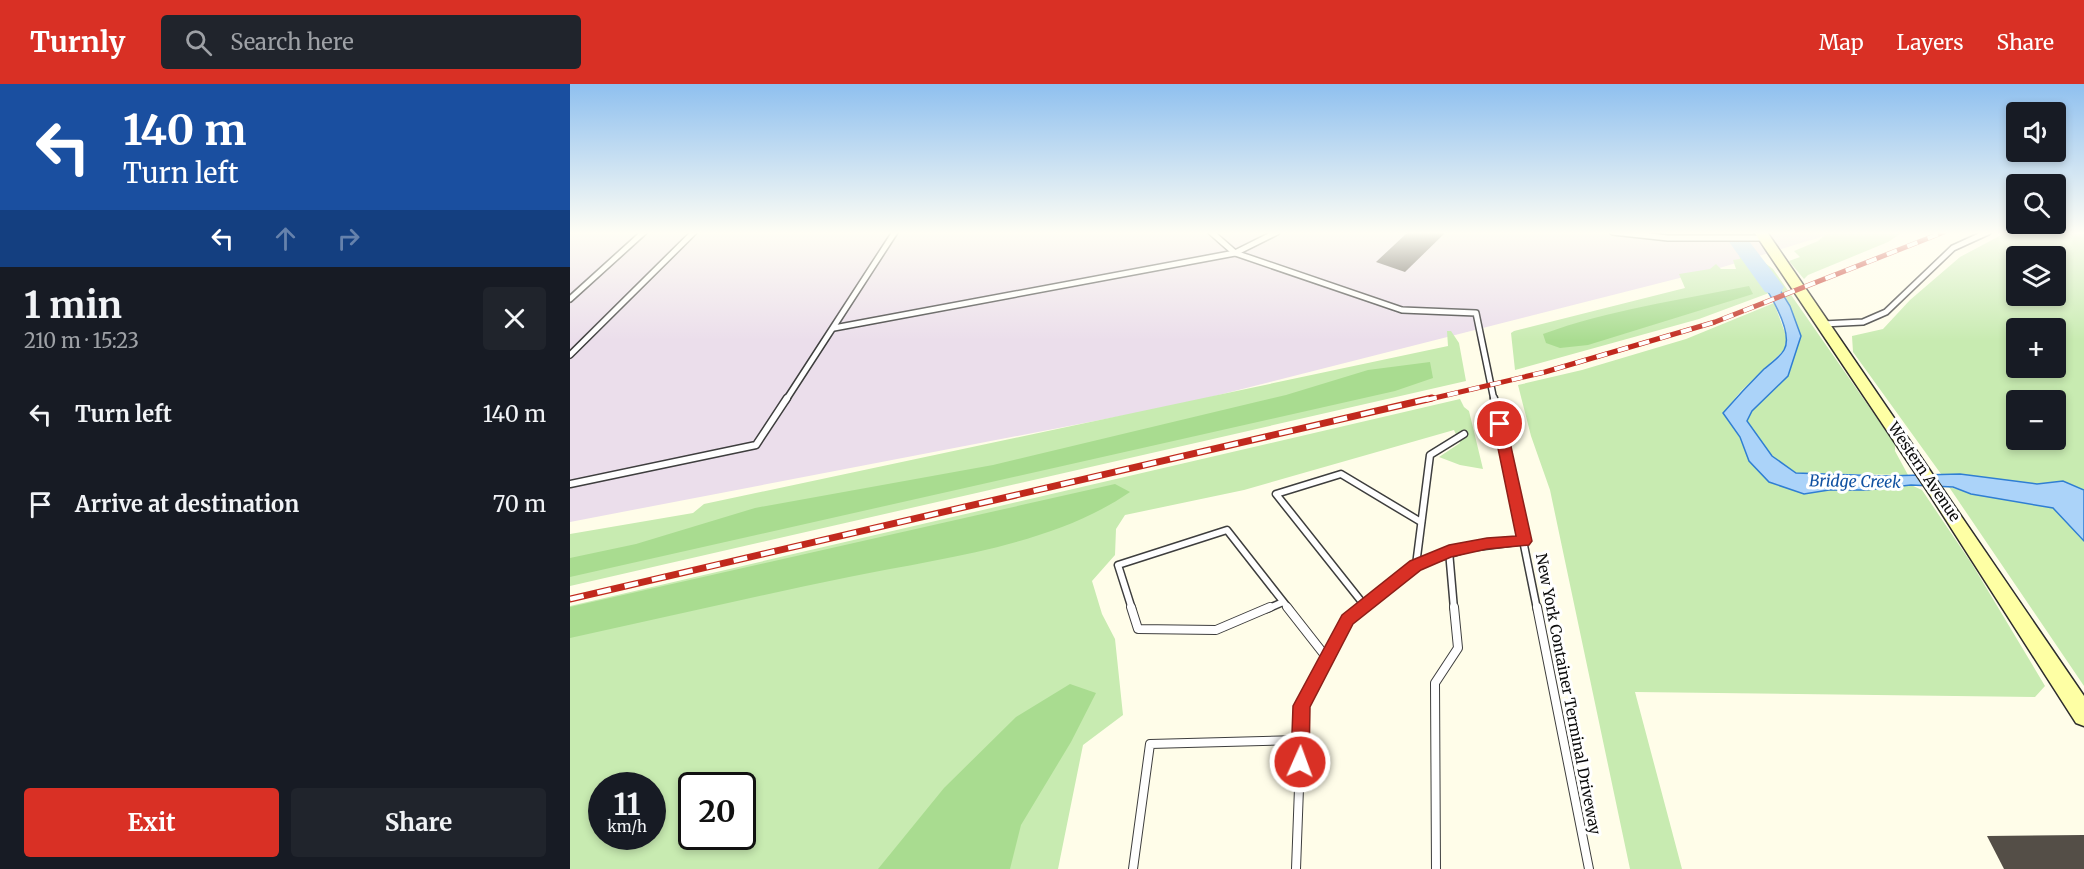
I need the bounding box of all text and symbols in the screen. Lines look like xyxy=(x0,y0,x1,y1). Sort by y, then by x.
search box xyxy=(161,15,581,69)
text: Turnly xyxy=(30,24,125,60)
icon: search xyxy=(182,26,215,59)
text: Search here xyxy=(230,28,354,56)
text: Map xyxy=(1819,29,1864,56)
text: Layers xyxy=(1897,29,1964,56)
text: Share xyxy=(1997,29,2054,56)
map controls xyxy=(2006,102,2066,450)
button: sound xyxy=(2006,102,2066,162)
text: 140 m xyxy=(123,104,246,156)
icon: left xyxy=(24,108,102,186)
text: Turn left xyxy=(123,156,238,190)
button: search xyxy=(2006,174,2066,234)
icon: left xyxy=(206,222,239,255)
icon: ahead xyxy=(269,222,302,255)
icon: right xyxy=(332,222,365,255)
button: layers xyxy=(2006,246,2066,306)
text: 1 min xyxy=(24,283,122,328)
button: close xyxy=(483,287,546,350)
button: + xyxy=(2006,318,2066,378)
text: 210 m · 15:23 xyxy=(24,328,139,353)
button: − xyxy=(2006,390,2066,450)
icon: left xyxy=(24,398,57,431)
pin xyxy=(1474,398,1525,449)
text: Turn left xyxy=(75,400,172,428)
text: 140 m xyxy=(483,400,546,428)
icon: arrive xyxy=(1483,407,1516,440)
street label: Western Avenue xyxy=(1884,418,1965,525)
water label: Bridge Creek xyxy=(1809,470,1901,492)
icon: arrive xyxy=(24,488,57,521)
text: Arrive at destination xyxy=(75,490,299,518)
text: 70 m xyxy=(493,490,546,518)
street label: New York Container Terminal Driveway xyxy=(1532,552,1605,836)
position arrow xyxy=(1268,730,1332,794)
speed limit sign: 20 xyxy=(678,772,756,850)
text: 11 xyxy=(613,785,640,823)
button: Exit xyxy=(24,788,279,857)
button: Share xyxy=(291,788,546,857)
text: km/h xyxy=(607,817,647,836)

